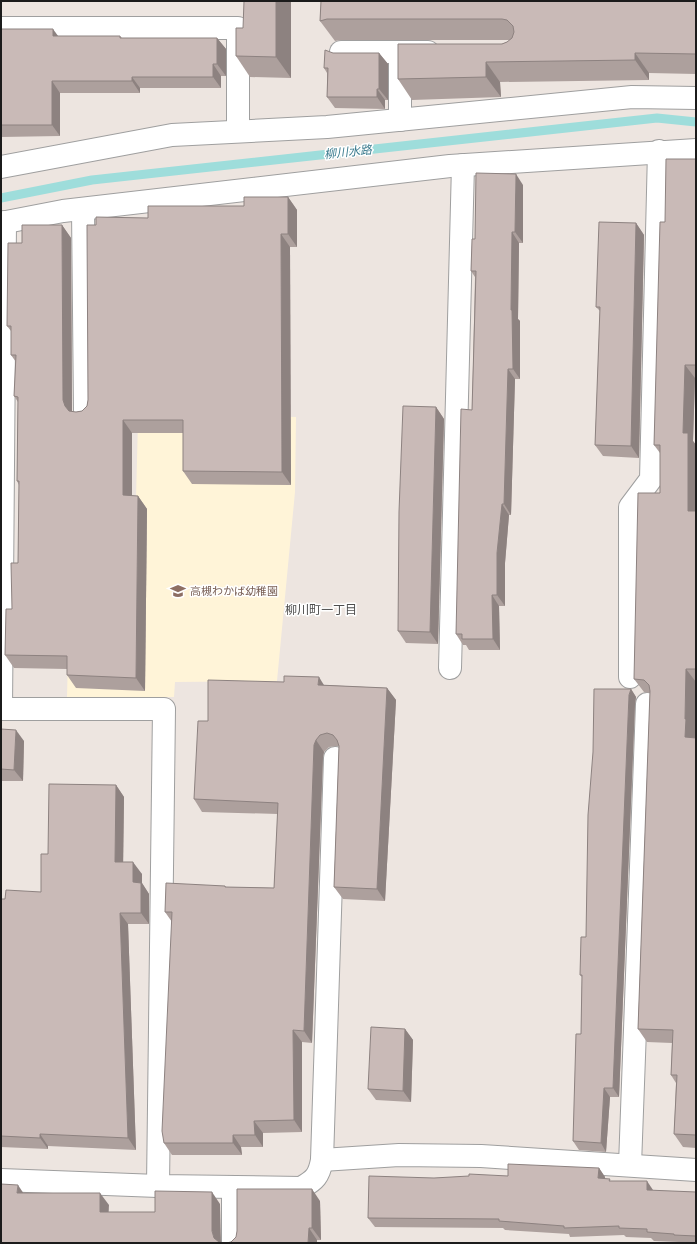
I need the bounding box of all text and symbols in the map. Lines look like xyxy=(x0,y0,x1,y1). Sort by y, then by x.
water label: 柳川水路 xyxy=(323,142,373,160)
school or university icon: 高槻わかば幼稚園 xyxy=(169,582,187,600)
place label: 高槻わかば幼稚園 xyxy=(190,585,278,597)
district label: 柳川町一丁目 xyxy=(285,603,357,616)

